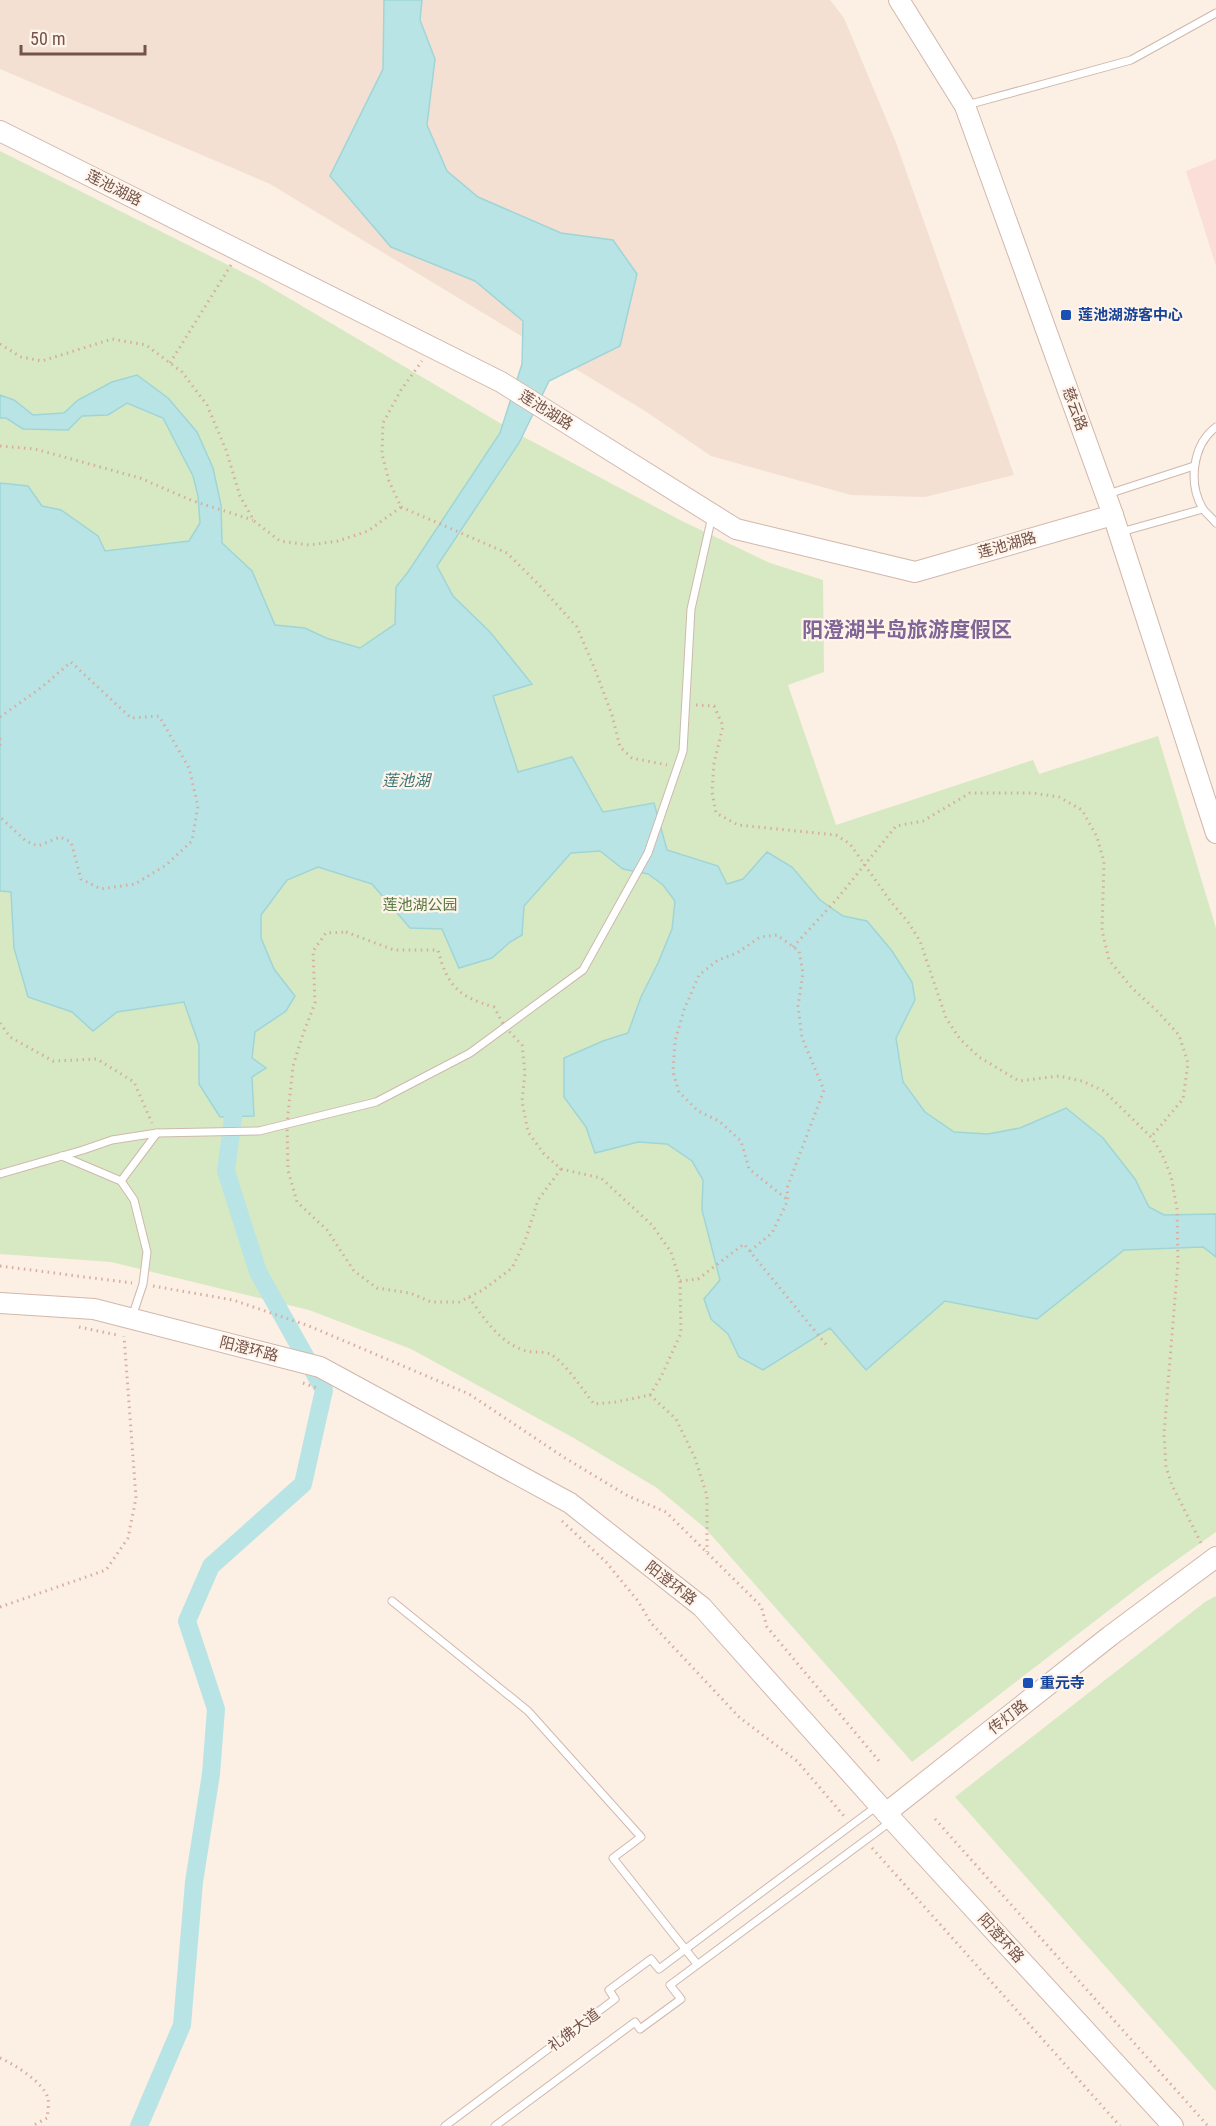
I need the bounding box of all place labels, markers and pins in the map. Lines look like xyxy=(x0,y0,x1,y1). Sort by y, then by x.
place label: 莲池湖游客中心 xyxy=(1078,306,1183,324)
marker: 莲池湖游客中心 xyxy=(1059,308,1073,322)
place label: 重元寺 xyxy=(1040,1674,1085,1692)
marker: 重元寺 xyxy=(1021,1676,1035,1690)

